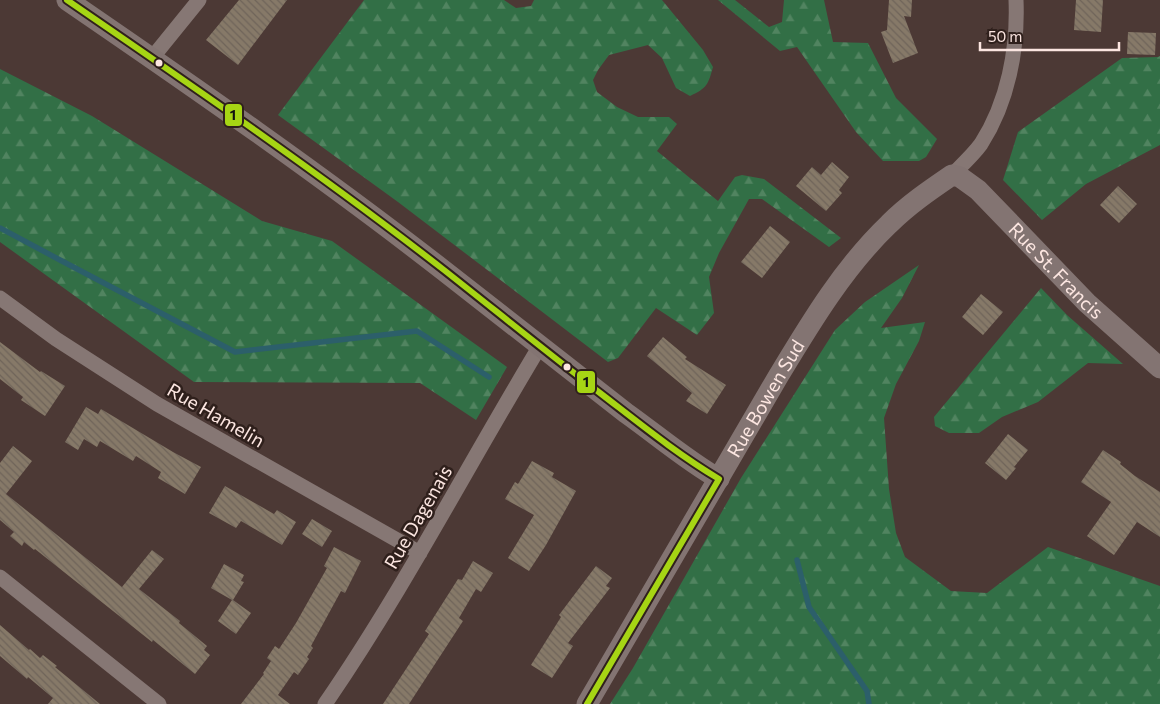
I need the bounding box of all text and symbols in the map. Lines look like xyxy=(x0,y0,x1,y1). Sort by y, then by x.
scale bar xyxy=(980,20,1119,52)
text: 50 m xyxy=(988,27,1022,45)
unlabelled marker xyxy=(154,58,164,68)
line badge: 1 xyxy=(224,103,243,127)
text: 1 xyxy=(230,106,236,123)
street label: Rue St. Francis xyxy=(1004,217,1109,323)
street label: Rue Bowen Sud xyxy=(722,335,809,461)
unlabelled marker xyxy=(562,362,572,372)
line badge: 1 xyxy=(576,370,596,394)
text: 1 xyxy=(583,373,589,390)
street label: Rue Hamelin xyxy=(164,378,269,452)
street label: Rue Dagenais xyxy=(379,461,456,572)

